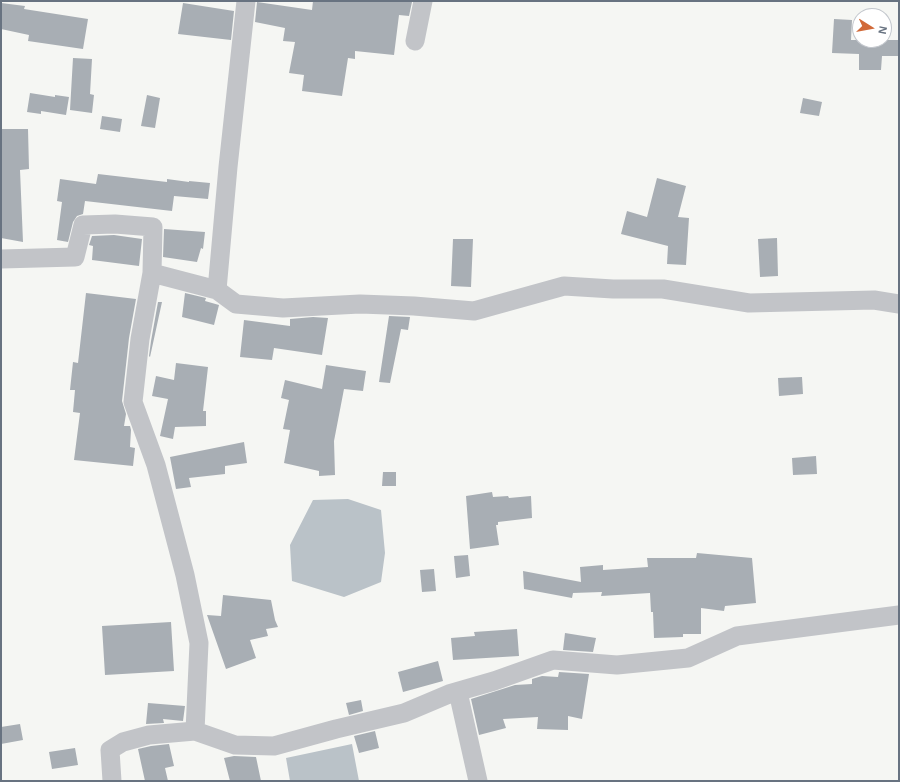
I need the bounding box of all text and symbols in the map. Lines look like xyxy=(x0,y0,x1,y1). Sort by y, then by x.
north arrow xyxy=(852,8,892,48)
text: N xyxy=(876,25,889,35)

